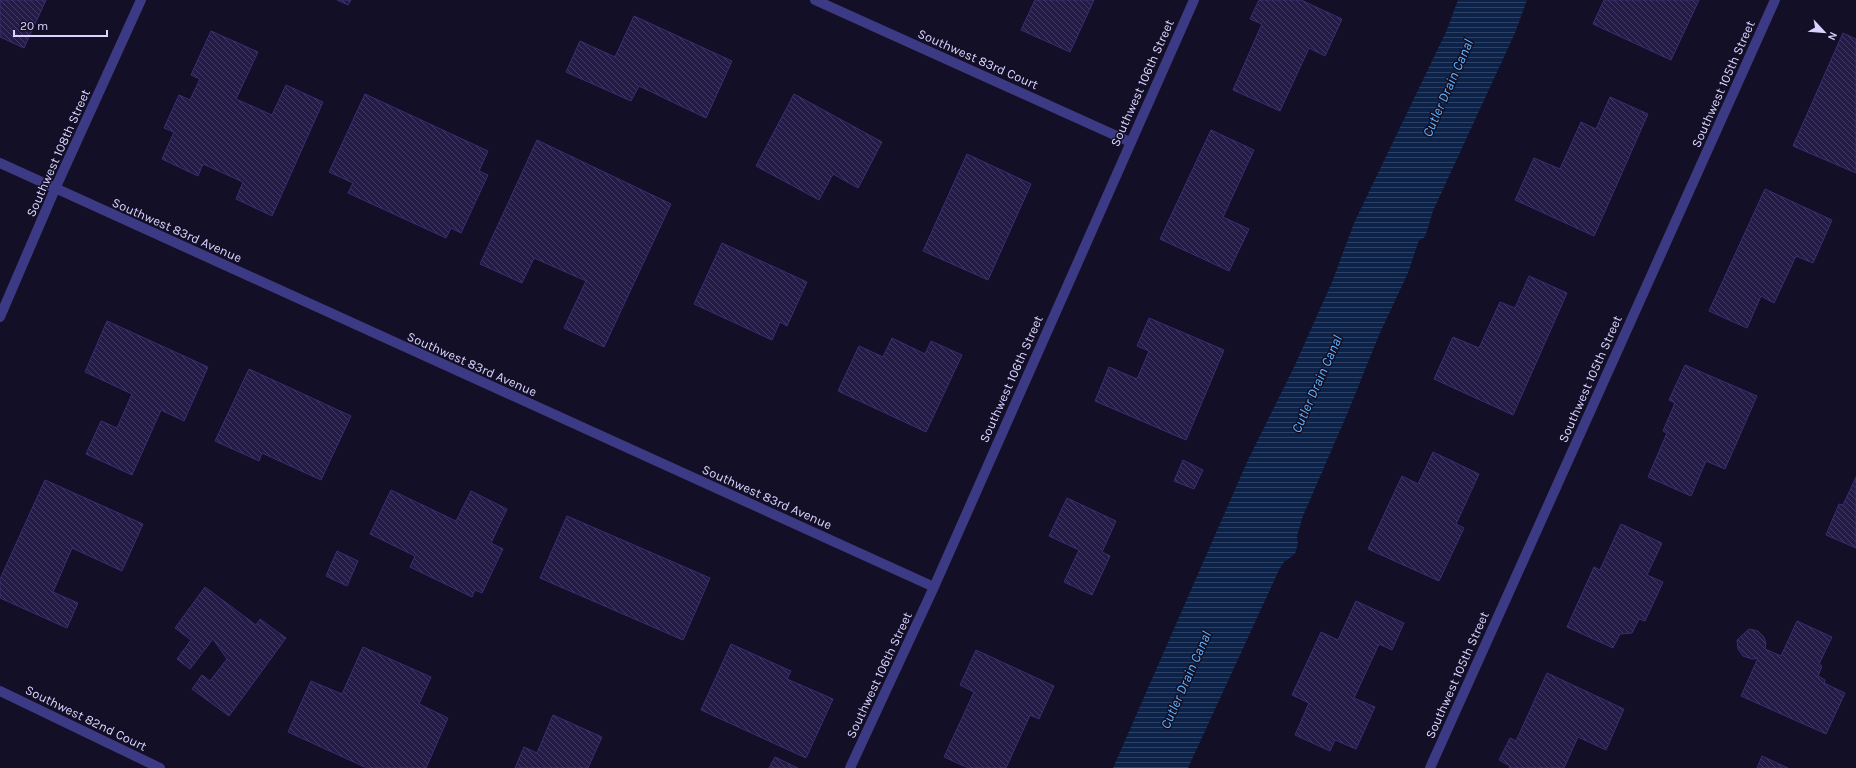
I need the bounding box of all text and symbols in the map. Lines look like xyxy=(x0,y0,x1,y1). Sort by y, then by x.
scale bar xyxy=(14,12,107,38)
north arrow xyxy=(1804,12,1844,52)
street label: Southwest 106th Street xyxy=(1107,17,1177,149)
street label: Southwest 105th Street xyxy=(1688,18,1758,150)
text: 20 m xyxy=(20,19,48,33)
street label: Southwest 83rd Court xyxy=(915,26,1041,92)
text: N xyxy=(1825,30,1840,43)
water label: Cutler Drain Canal xyxy=(1419,36,1477,140)
street label: Southwest 108th Street xyxy=(23,87,93,219)
street label: Southwest 83rd Avenue xyxy=(110,195,244,266)
street label: Southwest 106th Street xyxy=(976,313,1046,445)
street label: Southwest 105th Street xyxy=(1555,313,1625,445)
street label: Southwest 83rd Avenue xyxy=(405,329,539,400)
water label: Cutler Drain Canal xyxy=(1288,332,1346,436)
street label: Southwest 83rd Avenue xyxy=(700,462,834,533)
street label: Southwest 106th Street xyxy=(843,609,915,740)
street label: Southwest 105th Street xyxy=(1422,609,1492,741)
water label: Cutler Drain Canal xyxy=(1157,628,1215,732)
street label: Southwest 82nd Court xyxy=(23,682,149,754)

